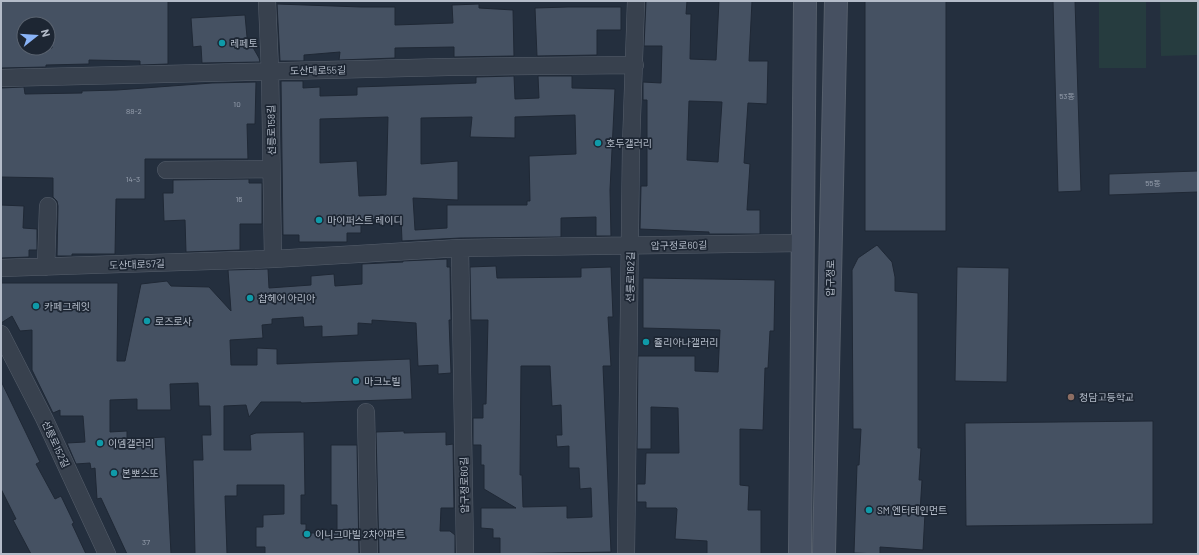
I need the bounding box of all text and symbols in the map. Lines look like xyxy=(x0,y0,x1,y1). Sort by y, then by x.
north arrow xyxy=(16,16,56,56)
text: N xyxy=(39,28,53,38)
place label: 레페토 xyxy=(230,37,258,49)
marker: 레페토 xyxy=(217,38,227,48)
street label: 도산대로55길 xyxy=(290,64,346,76)
house number: 53동 xyxy=(1059,91,1075,101)
house number: 10 xyxy=(233,99,241,109)
street label: 선릉로158길 xyxy=(265,105,277,155)
house number: 88-2 xyxy=(126,106,142,116)
place label: 호두갤러리 xyxy=(606,137,652,149)
marker: 호두갤러리 xyxy=(593,138,603,148)
house number: 14-3 xyxy=(126,174,140,184)
house number: 55동 xyxy=(1145,178,1161,188)
house number: 16 xyxy=(236,194,242,204)
place label: 마이퍼스트 레이디 xyxy=(327,214,403,226)
marker: 마이퍼스트 레이디 xyxy=(314,215,324,225)
street label: 압구정로60길 xyxy=(650,239,708,251)
street label: 선릉로162길 xyxy=(624,251,636,303)
street label: 도산대로57길 xyxy=(109,257,165,271)
street label: 압구정로 xyxy=(824,259,836,297)
place label: 찹헤어 아리아 xyxy=(258,292,316,304)
marker: 찹헤어 아리아 xyxy=(245,293,255,303)
place label: 카페그레잇 xyxy=(44,300,90,312)
marker: 카페그레잇 xyxy=(31,301,41,311)
place label: 로즈로사 xyxy=(155,315,193,327)
marker: 로즈로사 xyxy=(142,316,152,326)
place label: 쥴리아나갤러리 xyxy=(654,336,718,348)
marker: 쥴리아나갤러리 xyxy=(641,337,651,347)
place label: 마크노빌 xyxy=(364,375,401,387)
marker: 마크노빌 xyxy=(351,376,361,386)
place label: 청담고등학교 xyxy=(1079,391,1134,403)
marker: 청담고등학교 xyxy=(1066,392,1076,402)
street label: 선릉로152길 xyxy=(40,418,72,470)
place label: 이뎀갤러리 xyxy=(108,437,154,449)
marker: 이뎀갤러리 xyxy=(95,438,105,448)
street label: 압구정로60길 xyxy=(458,456,470,514)
place label: 본뽀스또 xyxy=(122,467,159,479)
marker: 본뽀스또 xyxy=(109,468,119,478)
place label: SM 엔터테인먼트 xyxy=(877,504,947,516)
marker: SM 엔터테인먼트 xyxy=(864,505,874,515)
place label: 이니그마빌 2차아파트 xyxy=(315,528,405,540)
marker: 이니그마빌 2차아파트 xyxy=(302,529,312,539)
house number: 37 xyxy=(142,537,150,547)

